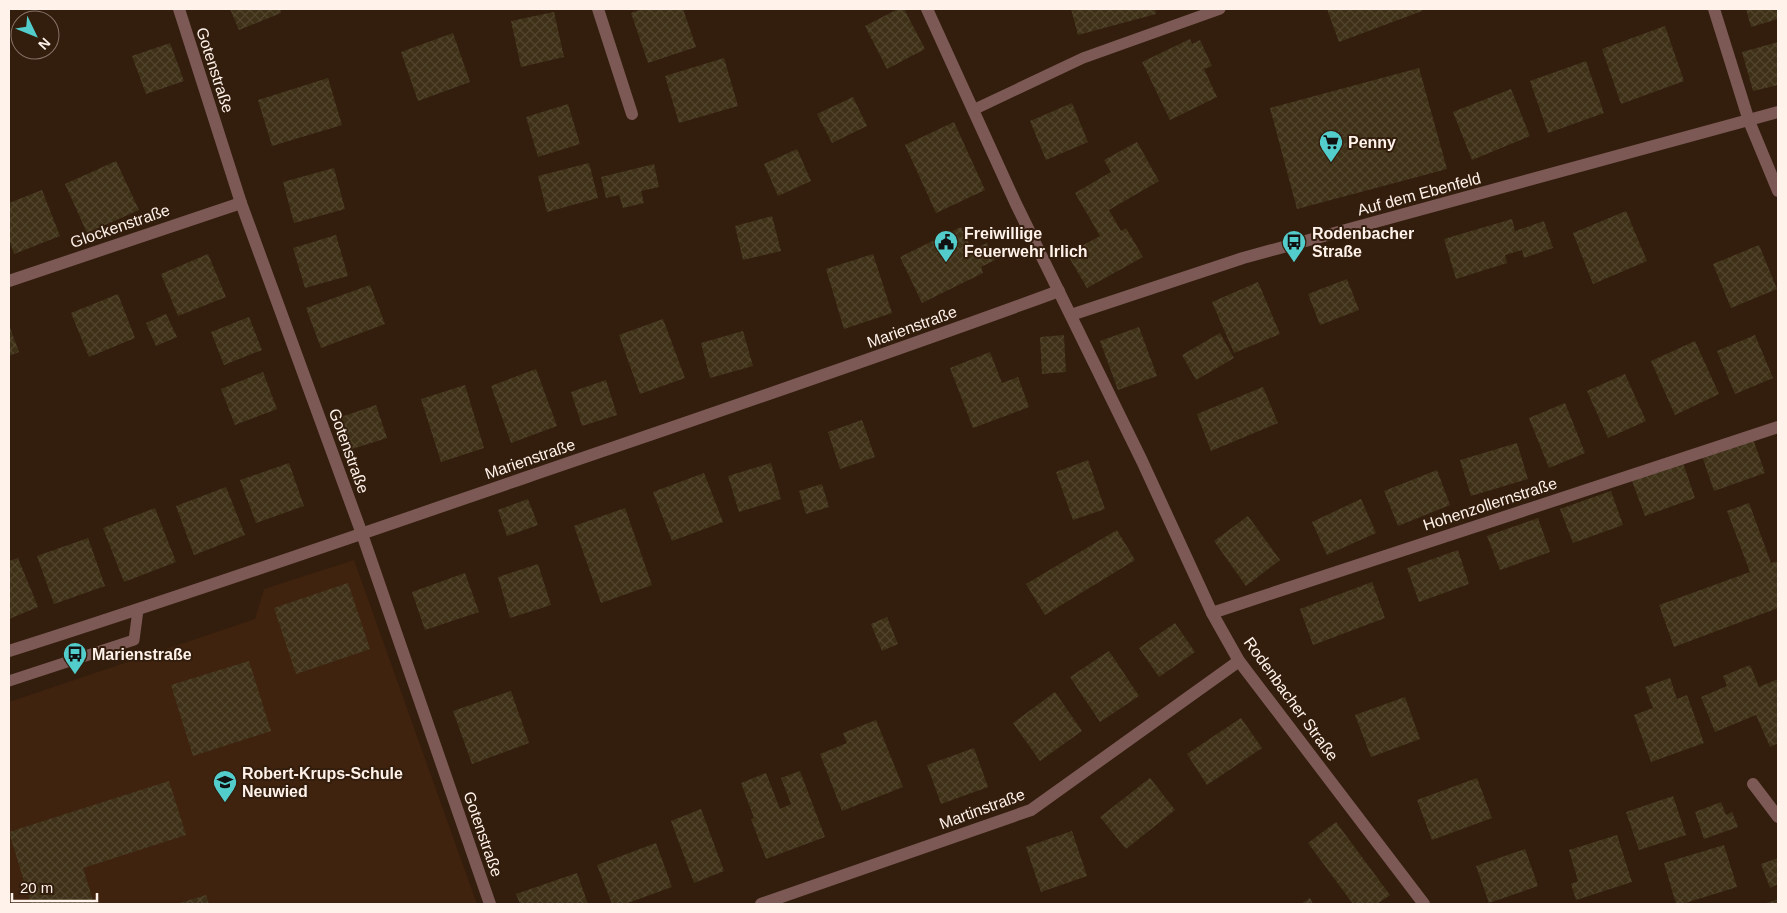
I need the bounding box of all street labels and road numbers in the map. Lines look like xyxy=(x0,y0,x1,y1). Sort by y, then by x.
street label: Gotenstraße xyxy=(193,25,237,115)
street label: Auf dem Ebenfeld xyxy=(1355,169,1483,219)
street label: Glockenstraße xyxy=(68,201,172,251)
street label: Marienstraße xyxy=(865,303,959,351)
street label: Gotenstraße xyxy=(326,406,372,496)
street label: Marienstraße xyxy=(483,436,577,482)
street label: Hohenzollernstraße xyxy=(1421,474,1559,534)
street label: Rodenbacher Straße xyxy=(1240,634,1342,764)
street label: Martinstraße xyxy=(937,786,1027,832)
street label: Gotenstraße xyxy=(460,789,506,879)

